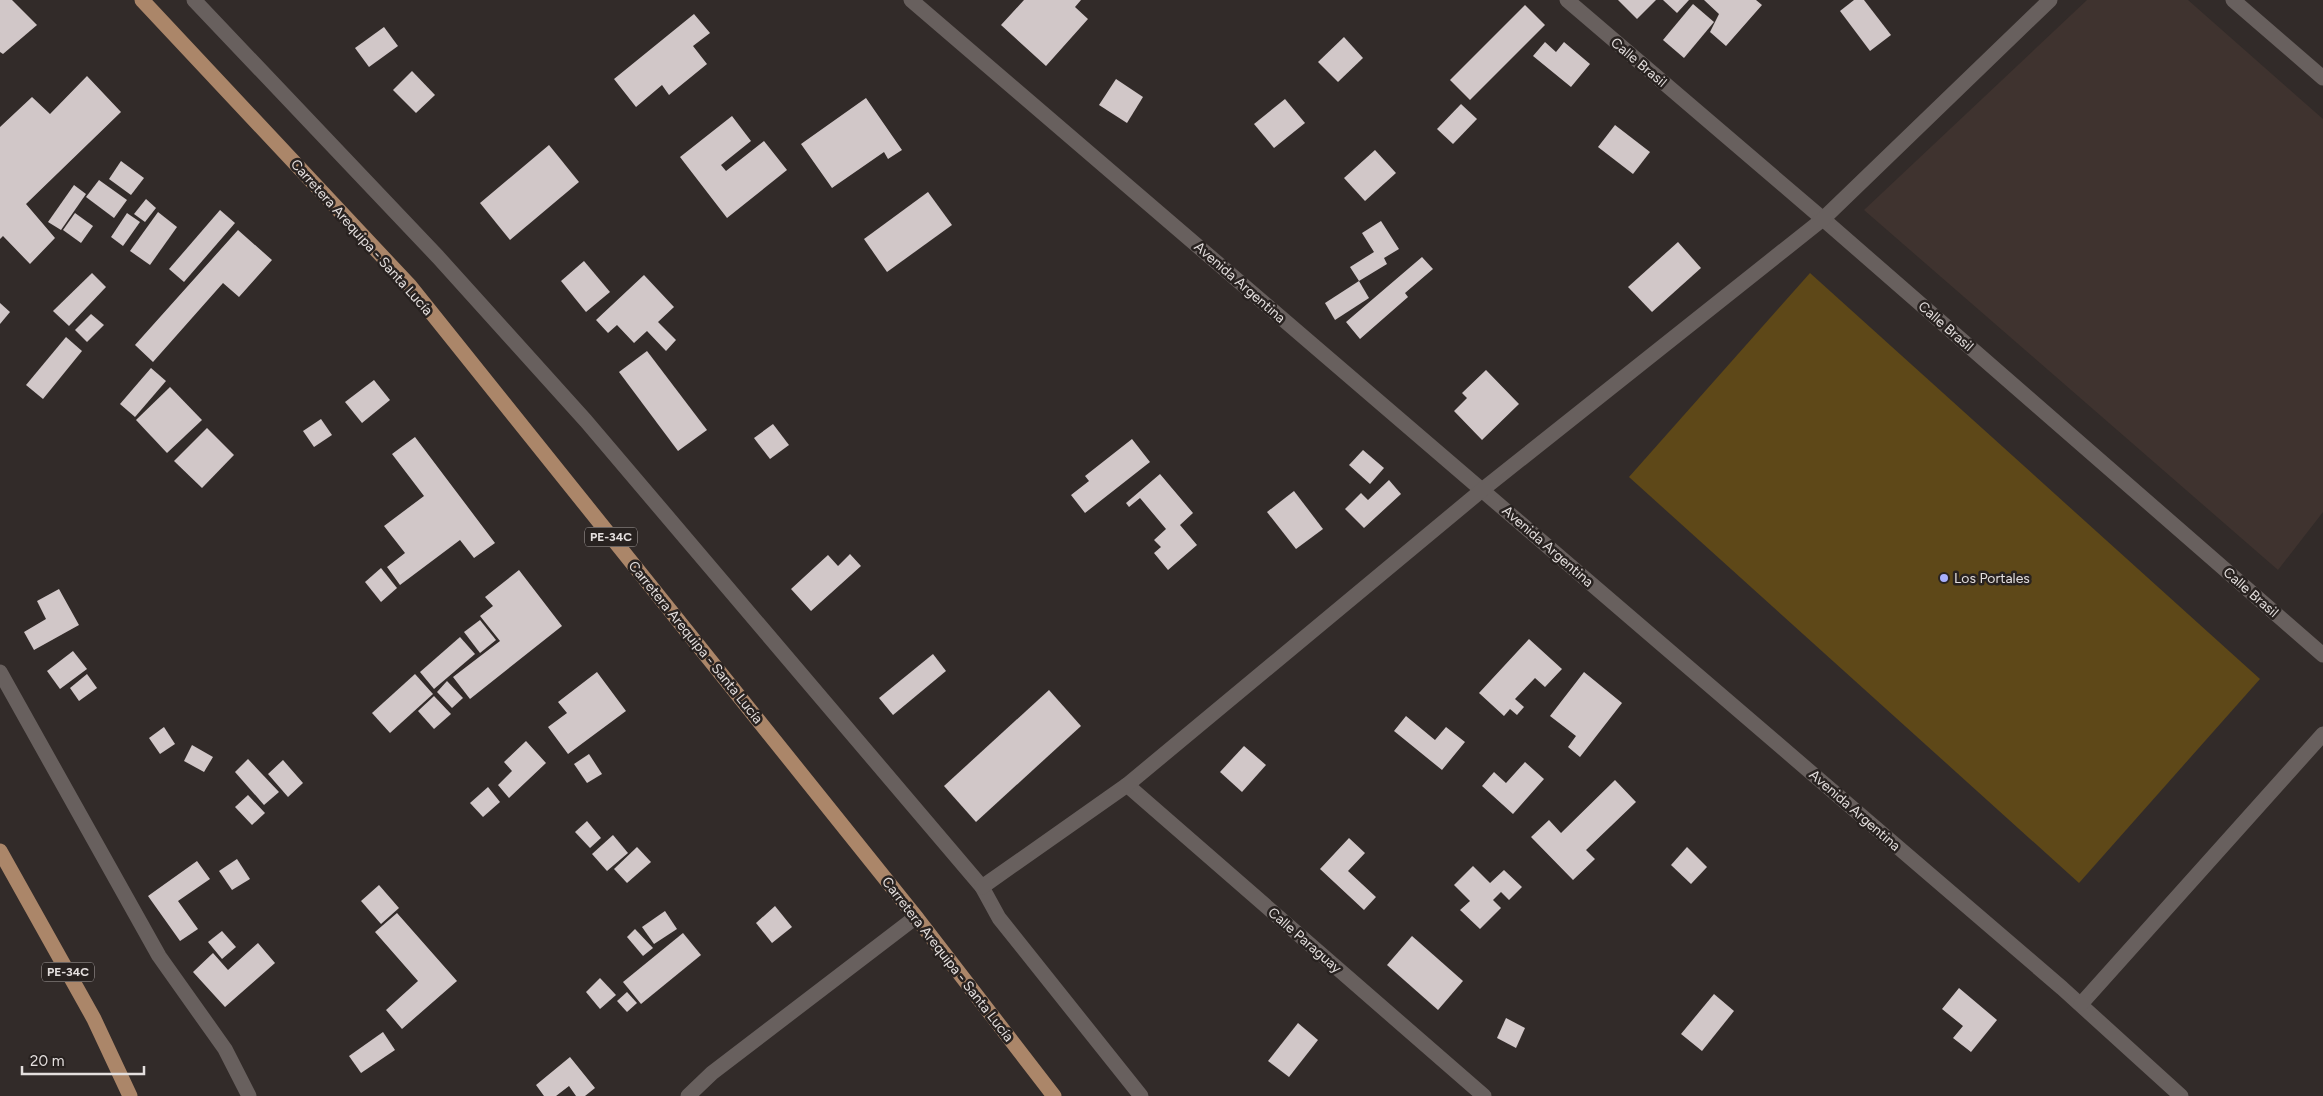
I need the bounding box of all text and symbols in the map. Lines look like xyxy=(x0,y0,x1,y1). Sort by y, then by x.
street label: Calle Brasil xyxy=(1607,34,1670,91)
street label: Carretera Arequipa - Santa Lucía xyxy=(287,156,436,319)
street label: Avenida Argentina xyxy=(1191,238,1289,327)
street label: Calle Brasil xyxy=(1915,298,1977,355)
street label: Avenida Argentina xyxy=(1499,502,1597,591)
road number: PE-34C xyxy=(585,528,637,546)
street label: Carretera Arequipa - Santa Lucía xyxy=(625,558,766,727)
street label: Calle Brasil xyxy=(2220,564,2282,621)
place label: Los Portales xyxy=(1954,570,2030,587)
marker: Los Portales xyxy=(1938,572,1950,584)
street label: Avenida Argentina xyxy=(1806,766,1904,855)
street label: Carretera Arequipa - Santa Lucía xyxy=(878,874,1017,1045)
street label: Calle Paraguay xyxy=(1264,904,1345,977)
road number: PE-34C xyxy=(42,962,94,982)
scale bar xyxy=(22,1044,145,1076)
text: 20 m xyxy=(30,1052,64,1070)

